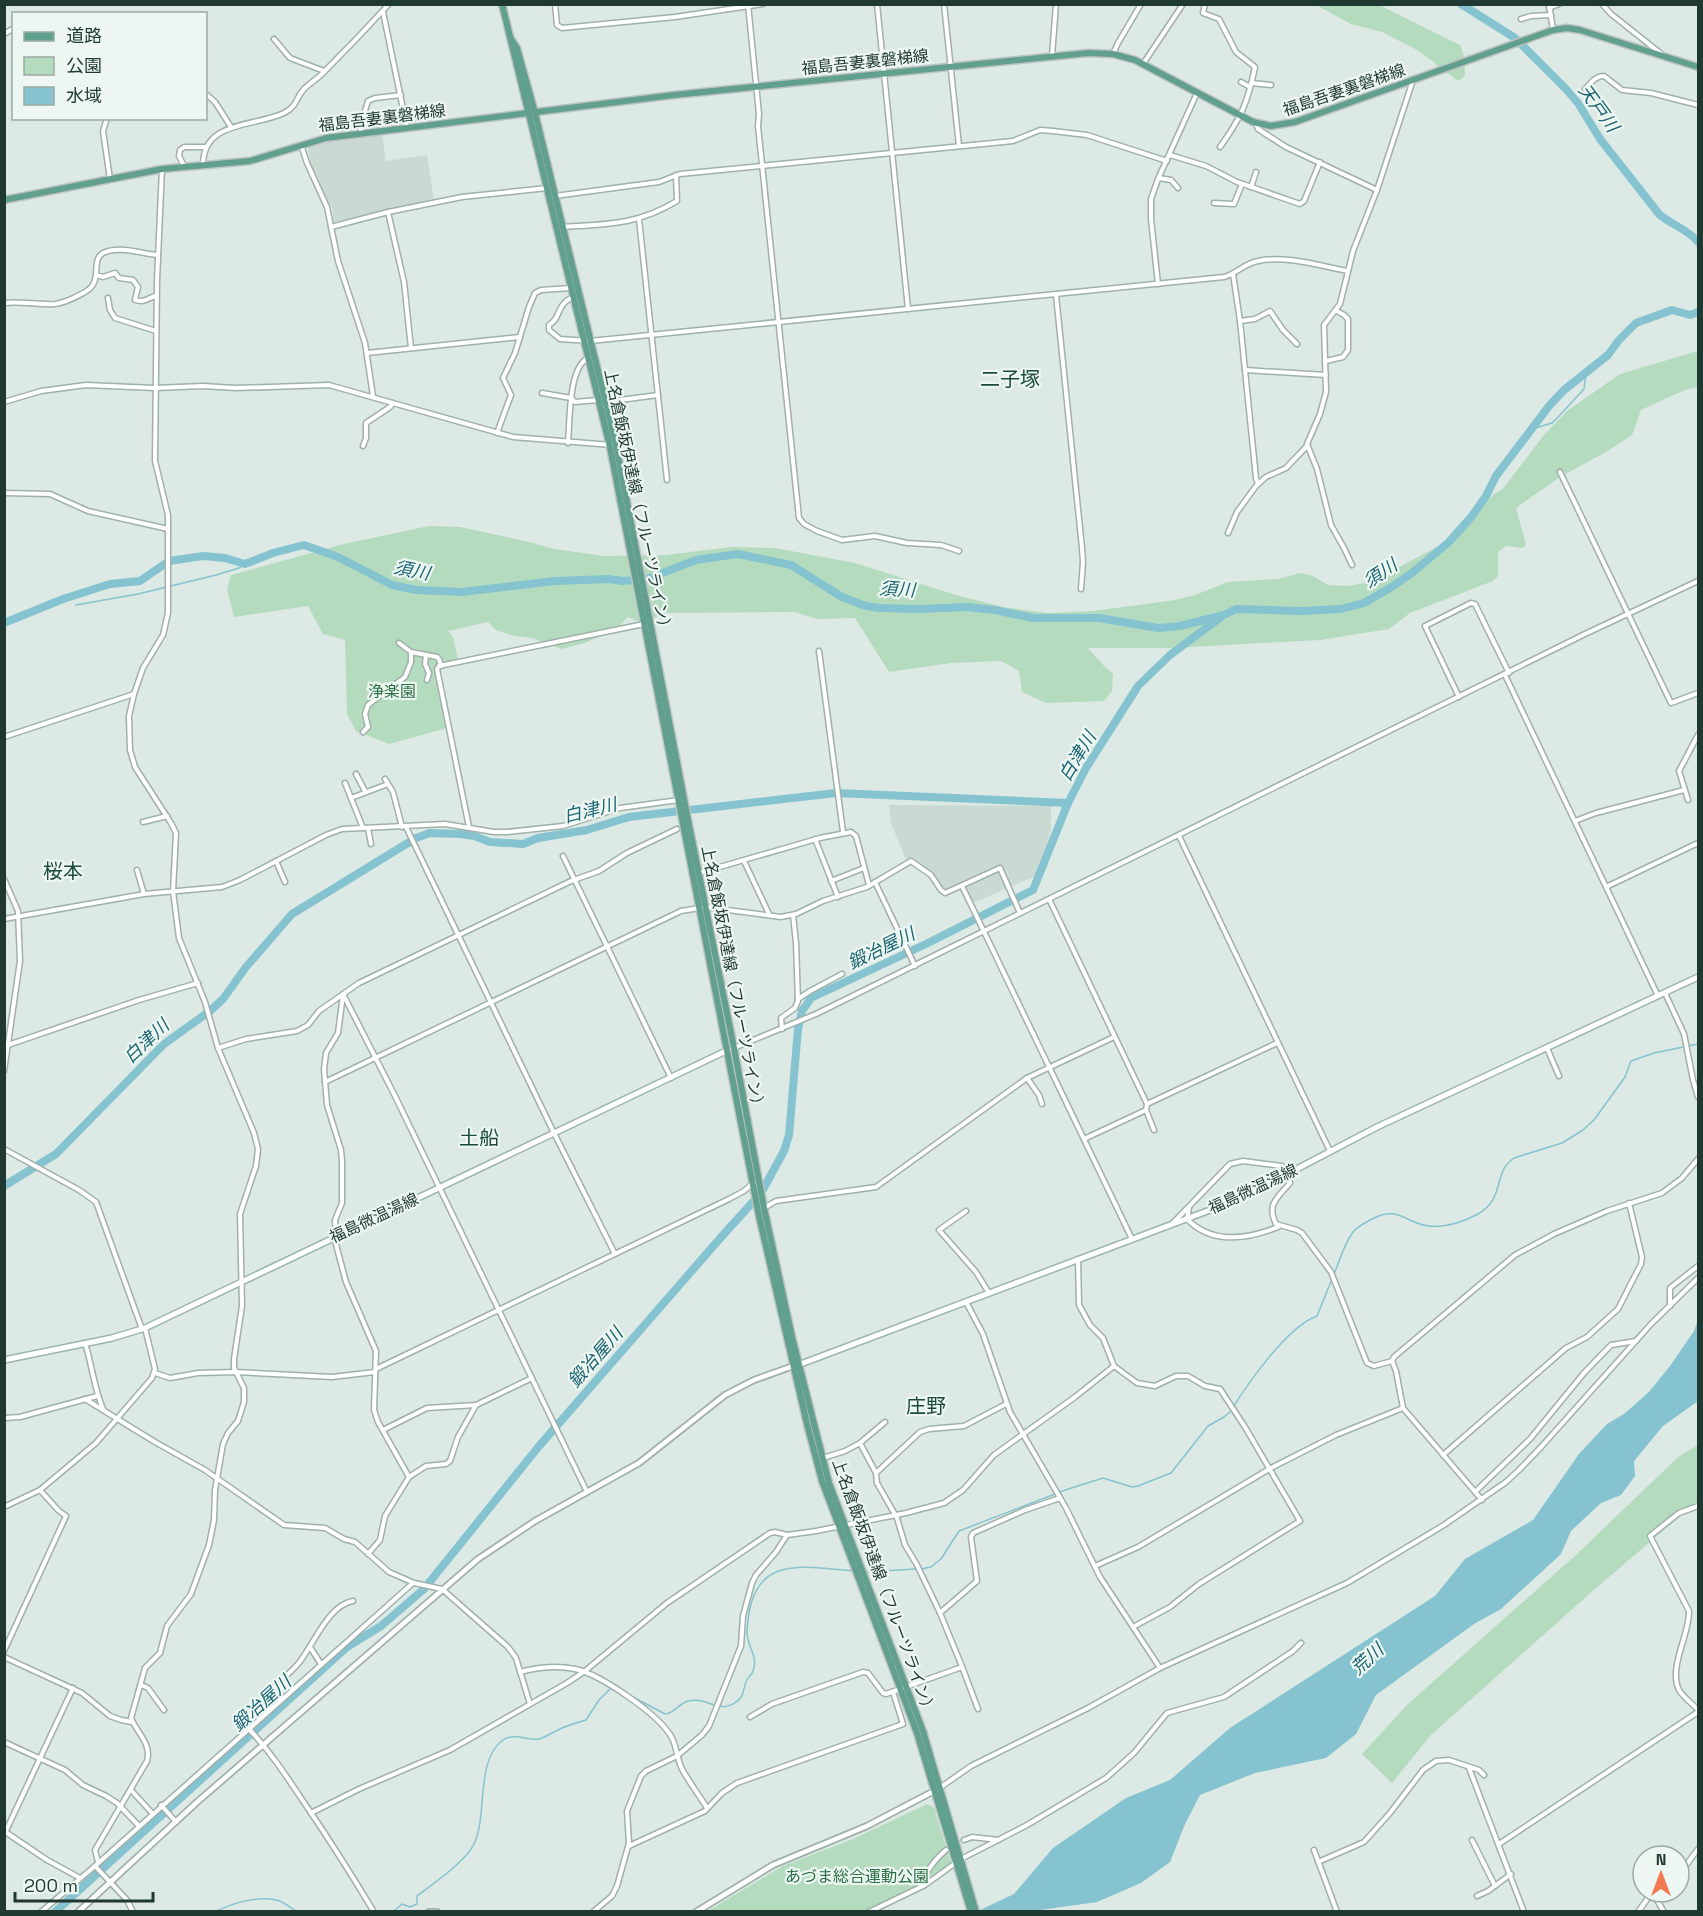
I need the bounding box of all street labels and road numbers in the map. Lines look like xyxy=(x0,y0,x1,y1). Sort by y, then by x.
street label: 福島吾妻裏磐梯線 xyxy=(800,45,930,79)
street label: 福島吾妻裏磐梯線 xyxy=(1280,59,1408,121)
street label: 福島吾妻裏磐梯線 xyxy=(317,100,447,136)
street label: 上名倉飯坂伊達線（フルーツライン） xyxy=(599,367,677,637)
street label: 上名倉飯坂伊達線（フルーツライン） xyxy=(697,844,769,1114)
street label: 福島微温湯線 xyxy=(1205,1159,1301,1219)
street label: 福島微温湯線 xyxy=(326,1188,422,1248)
street label: 上名倉飯坂伊達線（フルーツライン） xyxy=(828,1456,940,1718)

